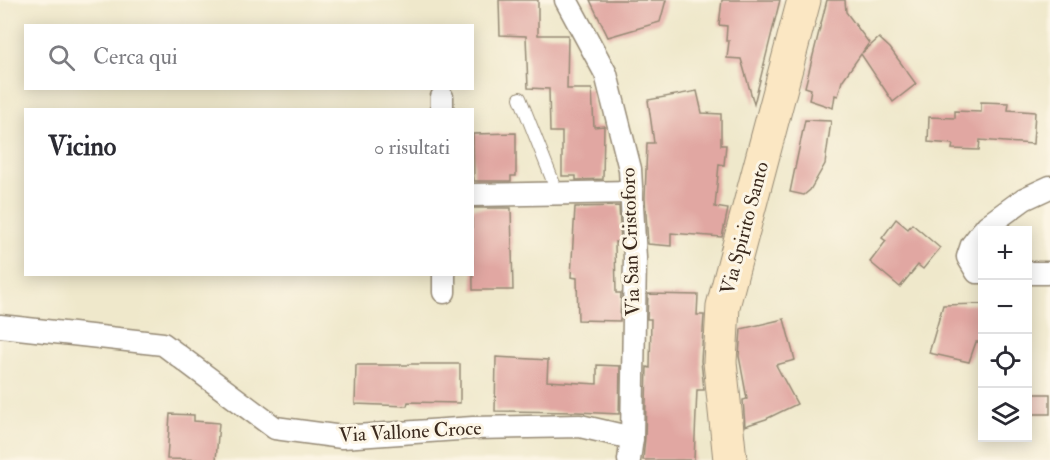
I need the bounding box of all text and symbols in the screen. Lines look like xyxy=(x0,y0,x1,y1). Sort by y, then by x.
search box xyxy=(24,24,474,90)
icon: search xyxy=(45,41,78,74)
text: Cerca qui xyxy=(93,43,178,71)
text: Vicino xyxy=(48,131,116,163)
text: 0 risultati xyxy=(374,135,450,160)
street label: Via Spirito Santo xyxy=(715,159,775,298)
street label: Via San Cristoforo xyxy=(615,167,646,317)
map controls xyxy=(978,226,1032,442)
button: + xyxy=(978,226,1032,280)
button: − xyxy=(978,280,1032,334)
button: locate xyxy=(978,334,1032,388)
button: layers xyxy=(978,388,1032,442)
street label: Via Vallone Croce xyxy=(338,415,482,448)

